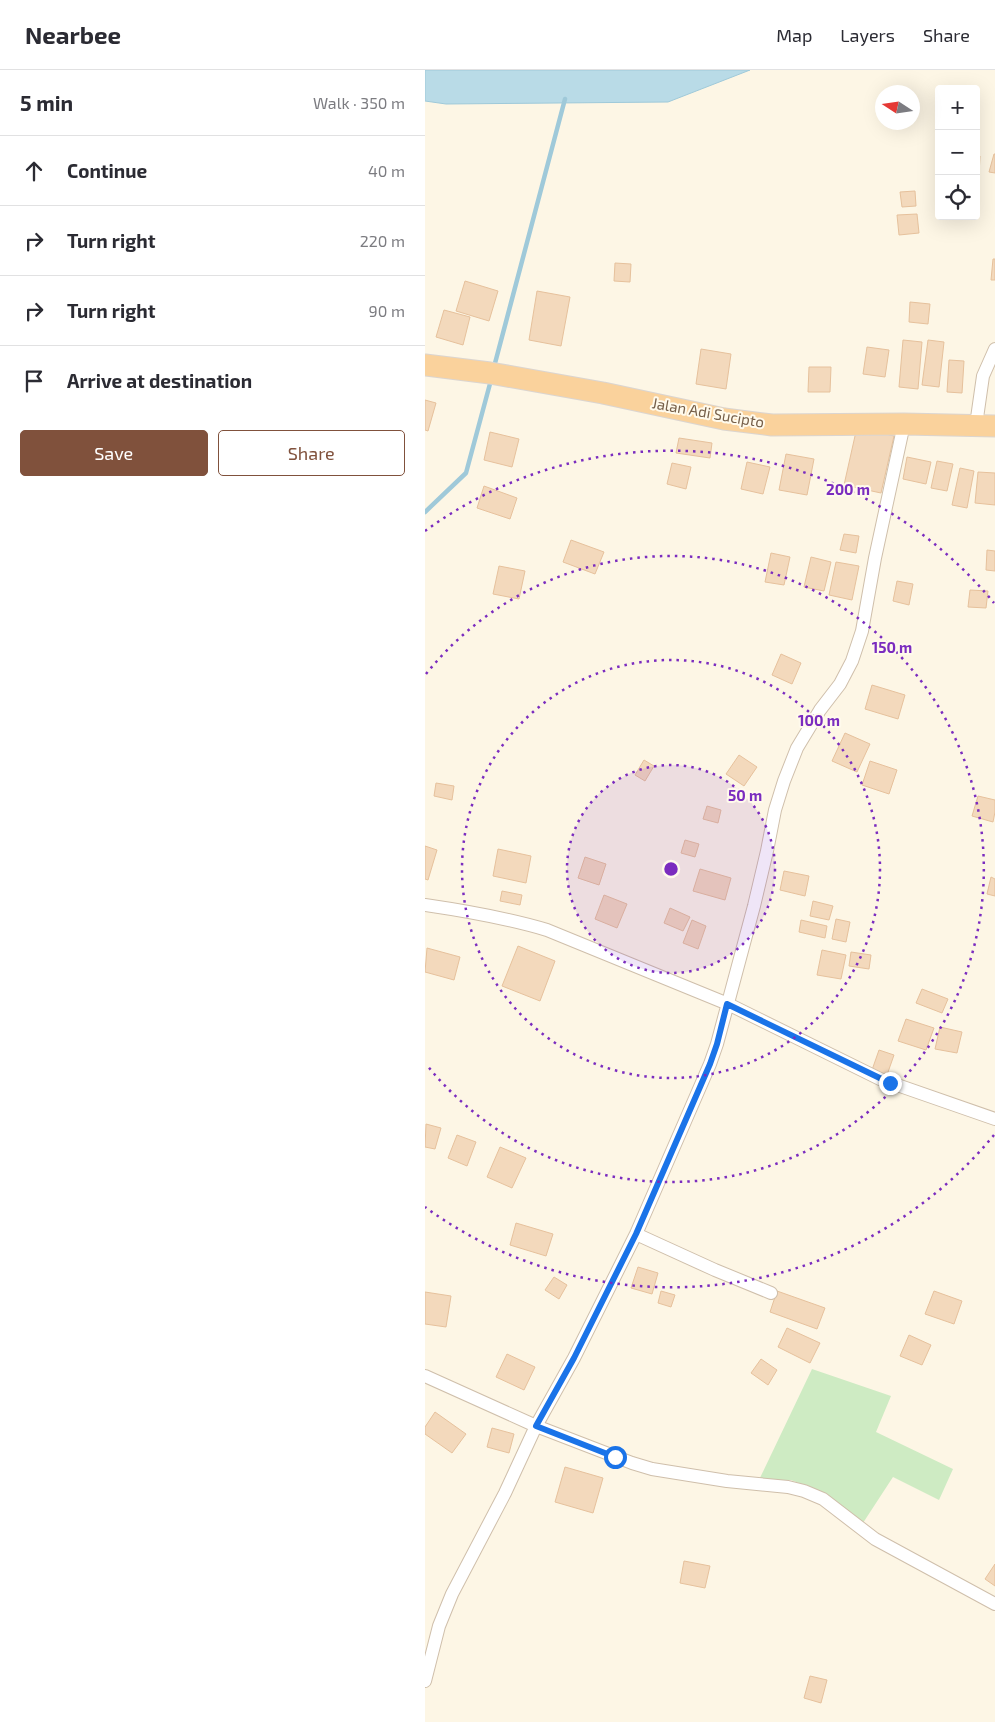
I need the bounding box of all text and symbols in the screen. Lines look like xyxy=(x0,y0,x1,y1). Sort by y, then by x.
text: Nearbee xyxy=(25,20,121,49)
text: Map xyxy=(776,24,812,46)
text: Layers xyxy=(840,24,895,46)
text: Share xyxy=(923,24,970,46)
north arrow xyxy=(875,85,920,130)
map controls xyxy=(935,85,980,220)
button: + xyxy=(935,85,980,130)
text: 5 min xyxy=(20,90,73,115)
text: Walk · 350 m xyxy=(313,93,405,112)
button: − xyxy=(935,130,980,175)
icon: ahead xyxy=(20,157,48,185)
text: Continue xyxy=(67,159,147,182)
text: 40 m xyxy=(368,161,405,180)
button: locate xyxy=(935,175,980,220)
icon: right xyxy=(20,227,48,255)
text: Turn right xyxy=(67,229,155,252)
text: 220 m xyxy=(360,231,405,250)
icon: right xyxy=(20,297,48,325)
text: Turn right xyxy=(67,299,155,322)
text: 90 m xyxy=(369,301,405,320)
icon: arrive xyxy=(20,367,48,395)
text: Arrive at destination xyxy=(67,369,252,392)
street label: Jalan Adi Sucipto xyxy=(651,393,766,431)
button: Save xyxy=(20,430,208,476)
button: Share xyxy=(218,430,405,476)
text: 200 m xyxy=(826,480,870,498)
text: 150 m xyxy=(872,638,912,656)
text: 100 m xyxy=(798,711,840,729)
text: 50 m xyxy=(728,786,762,804)
centre of rings xyxy=(662,860,680,878)
route end xyxy=(879,1072,902,1095)
route start xyxy=(604,1446,627,1469)

